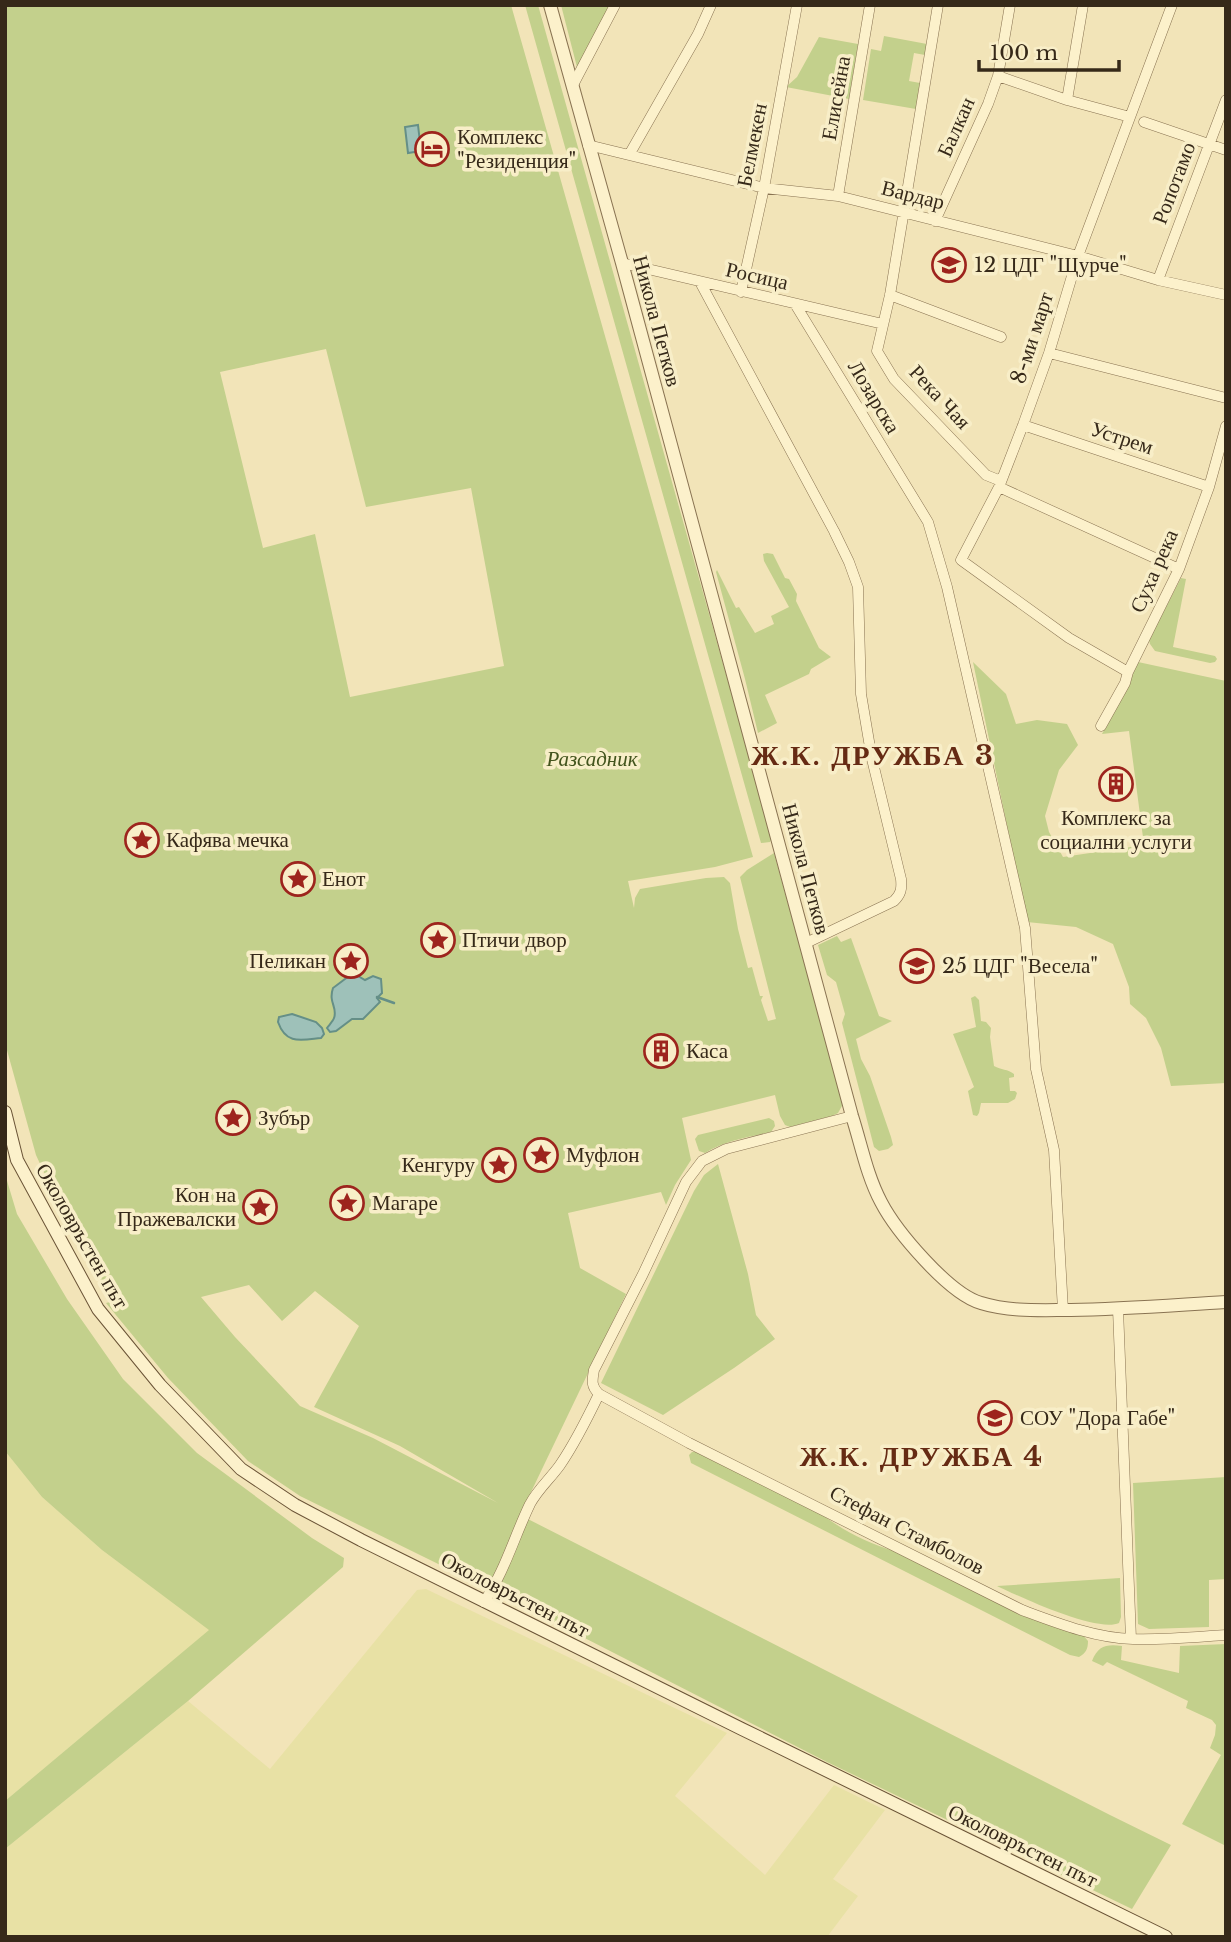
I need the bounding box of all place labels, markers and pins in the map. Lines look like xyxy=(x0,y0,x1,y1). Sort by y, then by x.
place label: Комплекс "Резиденция" xyxy=(457,124,576,174)
hotel icon: Комплекс "Резиденция" xyxy=(413,130,451,168)
school or university icon: 12 ЦДГ "Щурче" xyxy=(930,246,968,284)
place label: 12 ЦДГ "Щурче" xyxy=(974,252,1127,278)
building icon: Комплекс за социални услуги xyxy=(1097,765,1135,803)
place label: Комплекс за социални услуги xyxy=(1040,805,1192,855)
place icon: Кафява мечка xyxy=(123,821,161,859)
place label: Кафява мечка xyxy=(166,827,290,853)
place icon: Енот xyxy=(279,860,317,898)
place label: Енот xyxy=(322,866,365,892)
place icon: Птичи двор xyxy=(419,921,457,959)
place label: Птичи двор xyxy=(462,927,567,953)
place icon: Пеликан xyxy=(332,942,370,980)
school or university icon: 25 ЦДГ "Весела" xyxy=(898,947,936,985)
place label: Пеликан xyxy=(249,948,326,974)
place label: 25 ЦДГ "Весела" xyxy=(942,953,1098,979)
building icon: Каса xyxy=(642,1032,680,1070)
place label: Каса xyxy=(686,1038,729,1064)
place icon: Зубър xyxy=(214,1099,252,1137)
place label: Зубър xyxy=(258,1105,310,1131)
place icon: Муфлон xyxy=(522,1136,560,1174)
place label: Муфлон xyxy=(566,1142,639,1168)
place icon: Кенгуру xyxy=(480,1146,518,1184)
place label: Кенгуру xyxy=(401,1152,475,1178)
place label: Кон на Пражевалски xyxy=(117,1182,237,1232)
place icon: Магаре xyxy=(328,1184,366,1222)
place icon: Кон на Пражевалски xyxy=(241,1188,279,1226)
place label: Магаре xyxy=(372,1190,438,1216)
school or university icon: СОУ "Дора Габе" xyxy=(976,1399,1014,1437)
place label: СОУ "Дора Габе" xyxy=(1020,1405,1175,1431)

